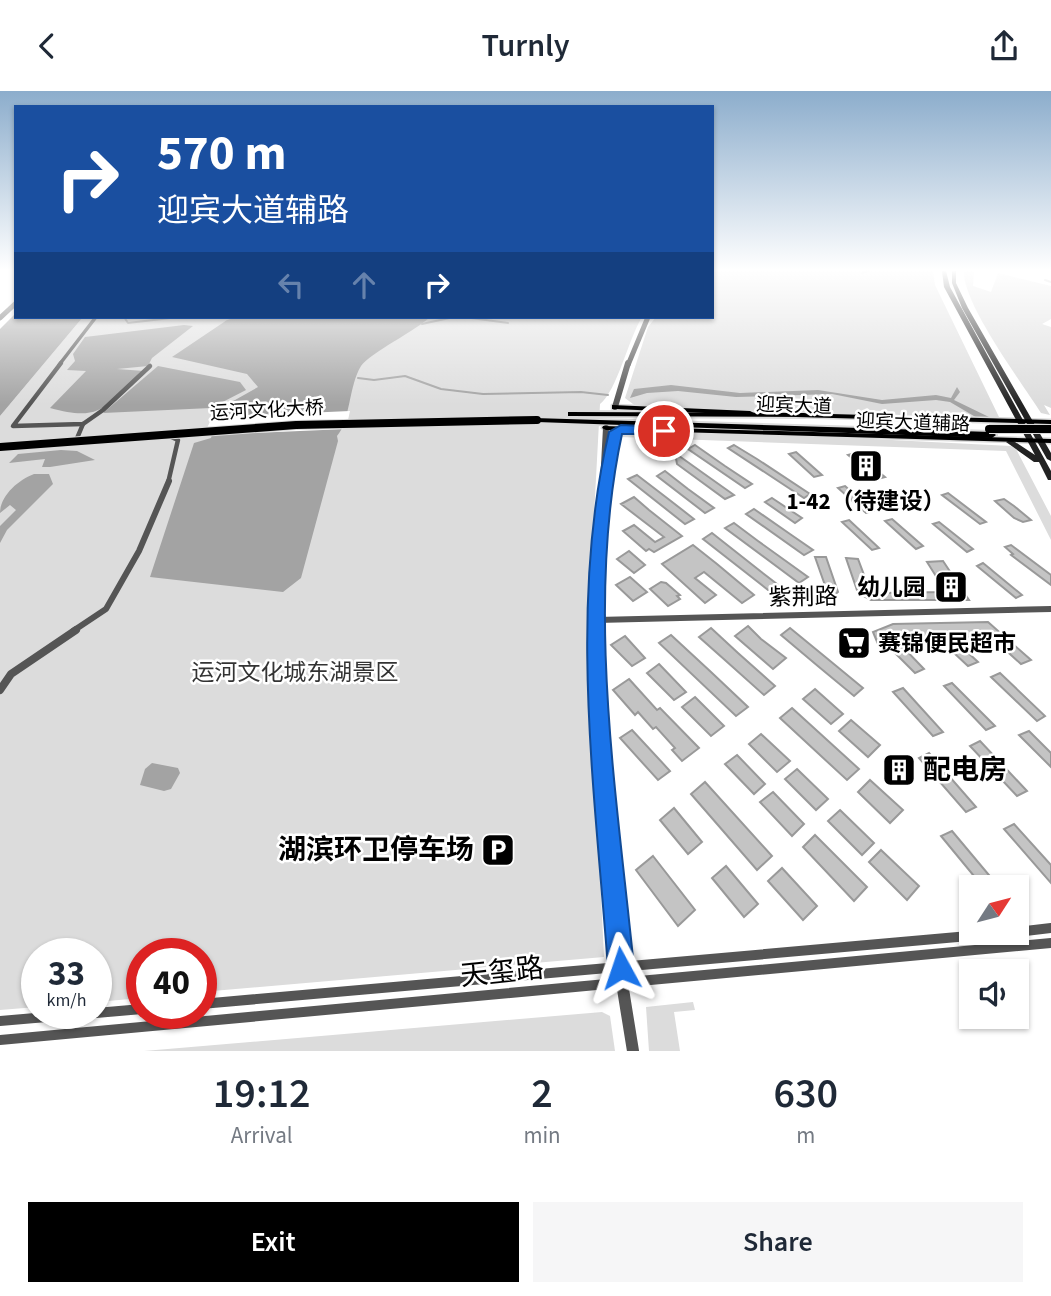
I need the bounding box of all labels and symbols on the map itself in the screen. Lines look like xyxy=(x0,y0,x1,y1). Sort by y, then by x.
street label: 迎宾大道 xyxy=(756,391,832,421)
street label: 运河文化大桥 xyxy=(209,395,325,427)
pin xyxy=(634,401,694,461)
street label: 迎宾大道辅路 xyxy=(856,408,970,438)
building icon: 1-42（待建设） xyxy=(847,447,885,485)
place label: 1-42（待建设） xyxy=(786,485,946,518)
building icon: 幼儿园 xyxy=(932,568,970,606)
place label: 幼儿园 xyxy=(857,571,926,604)
street label: 紫荆路 xyxy=(768,580,838,614)
supermarket icon: 赛锦便民超市 xyxy=(835,624,873,662)
place label: 赛锦便民超市 xyxy=(878,627,1016,660)
park label: 运河文化城东湖景区 xyxy=(192,656,399,689)
place label: 配电房 xyxy=(923,750,1007,790)
building icon: 配电房 xyxy=(880,751,918,789)
place label: 湖滨环卫停车场 xyxy=(278,830,474,870)
parking icon: 湖滨环卫停车场 xyxy=(479,831,517,869)
north arrow xyxy=(959,875,1029,945)
position arrow xyxy=(584,931,658,1005)
speed limit sign: 40 xyxy=(126,938,217,1029)
street label: 天玺路 xyxy=(458,948,546,996)

